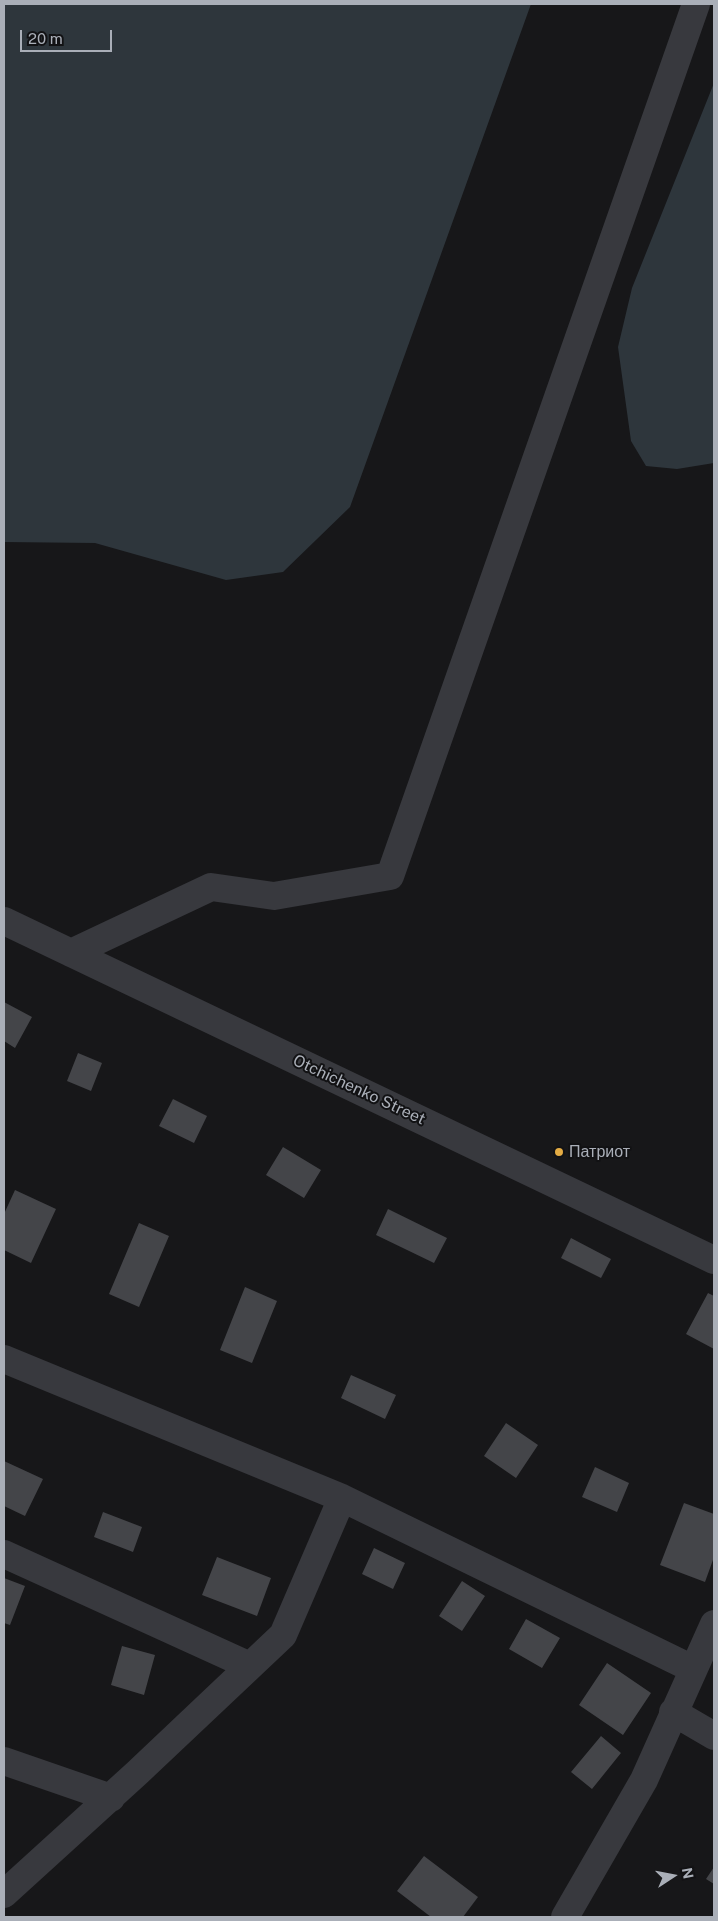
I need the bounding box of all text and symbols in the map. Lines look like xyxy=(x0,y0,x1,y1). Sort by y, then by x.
scale bar xyxy=(22,20,115,52)
text: 20 m xyxy=(28,30,63,47)
street label: Otchichenko Street xyxy=(290,1051,428,1129)
place label: Патриот xyxy=(569,1142,630,1162)
marker: Патриот xyxy=(553,1146,565,1158)
north arrow xyxy=(648,1851,698,1901)
text: N xyxy=(679,1866,697,1880)

